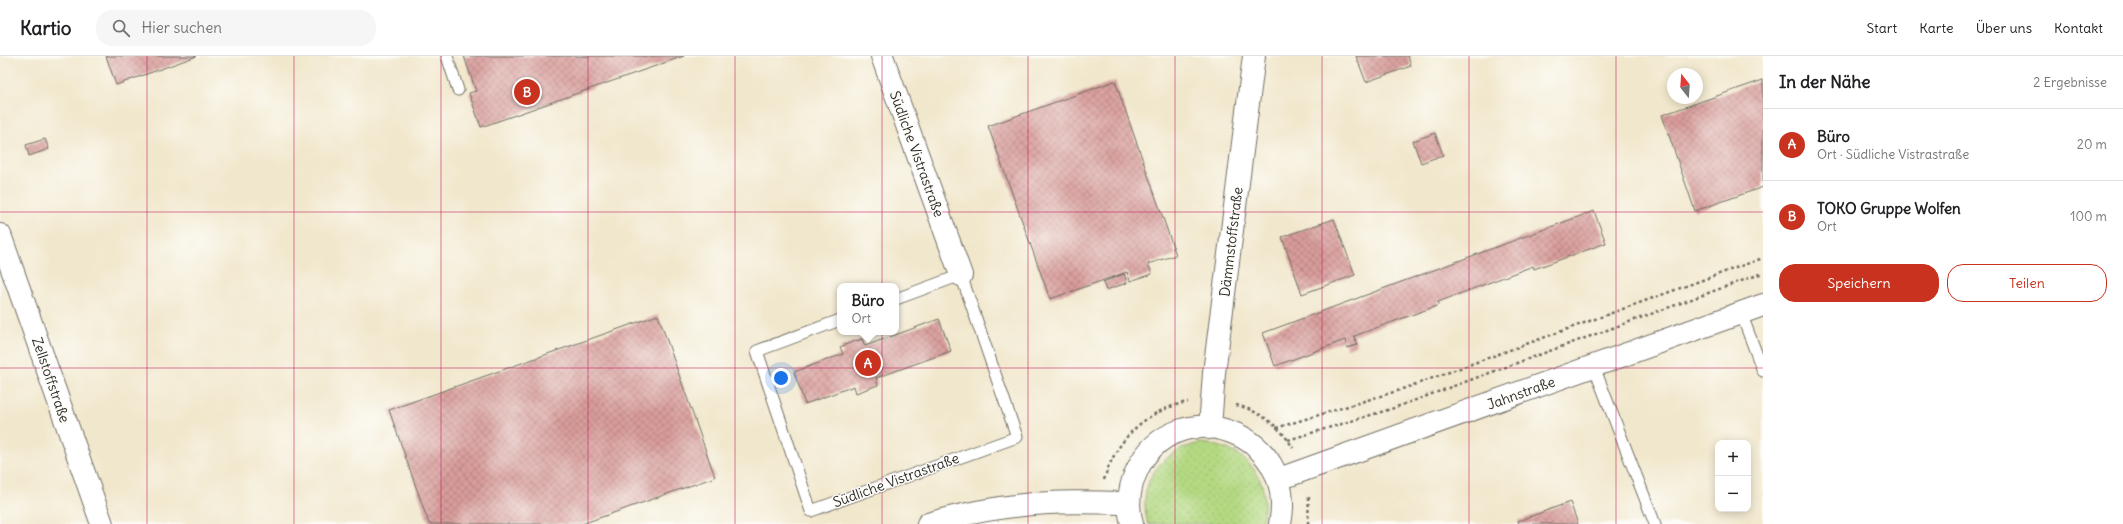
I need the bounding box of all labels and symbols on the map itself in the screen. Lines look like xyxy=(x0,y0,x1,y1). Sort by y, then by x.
north arrow xyxy=(1667,68,1703,104)
pin: B xyxy=(514,77,540,107)
street label: Südliche Vistrastraße xyxy=(886,89,948,219)
street label: Dämmstoffstraße xyxy=(1215,186,1247,298)
street label: Zellstoffstraße xyxy=(28,335,74,425)
pin: A xyxy=(855,348,881,378)
your location xyxy=(771,368,791,388)
street label: Jahnstraße xyxy=(1485,372,1557,414)
street label: Südliche Vistrastraße xyxy=(831,449,961,511)

